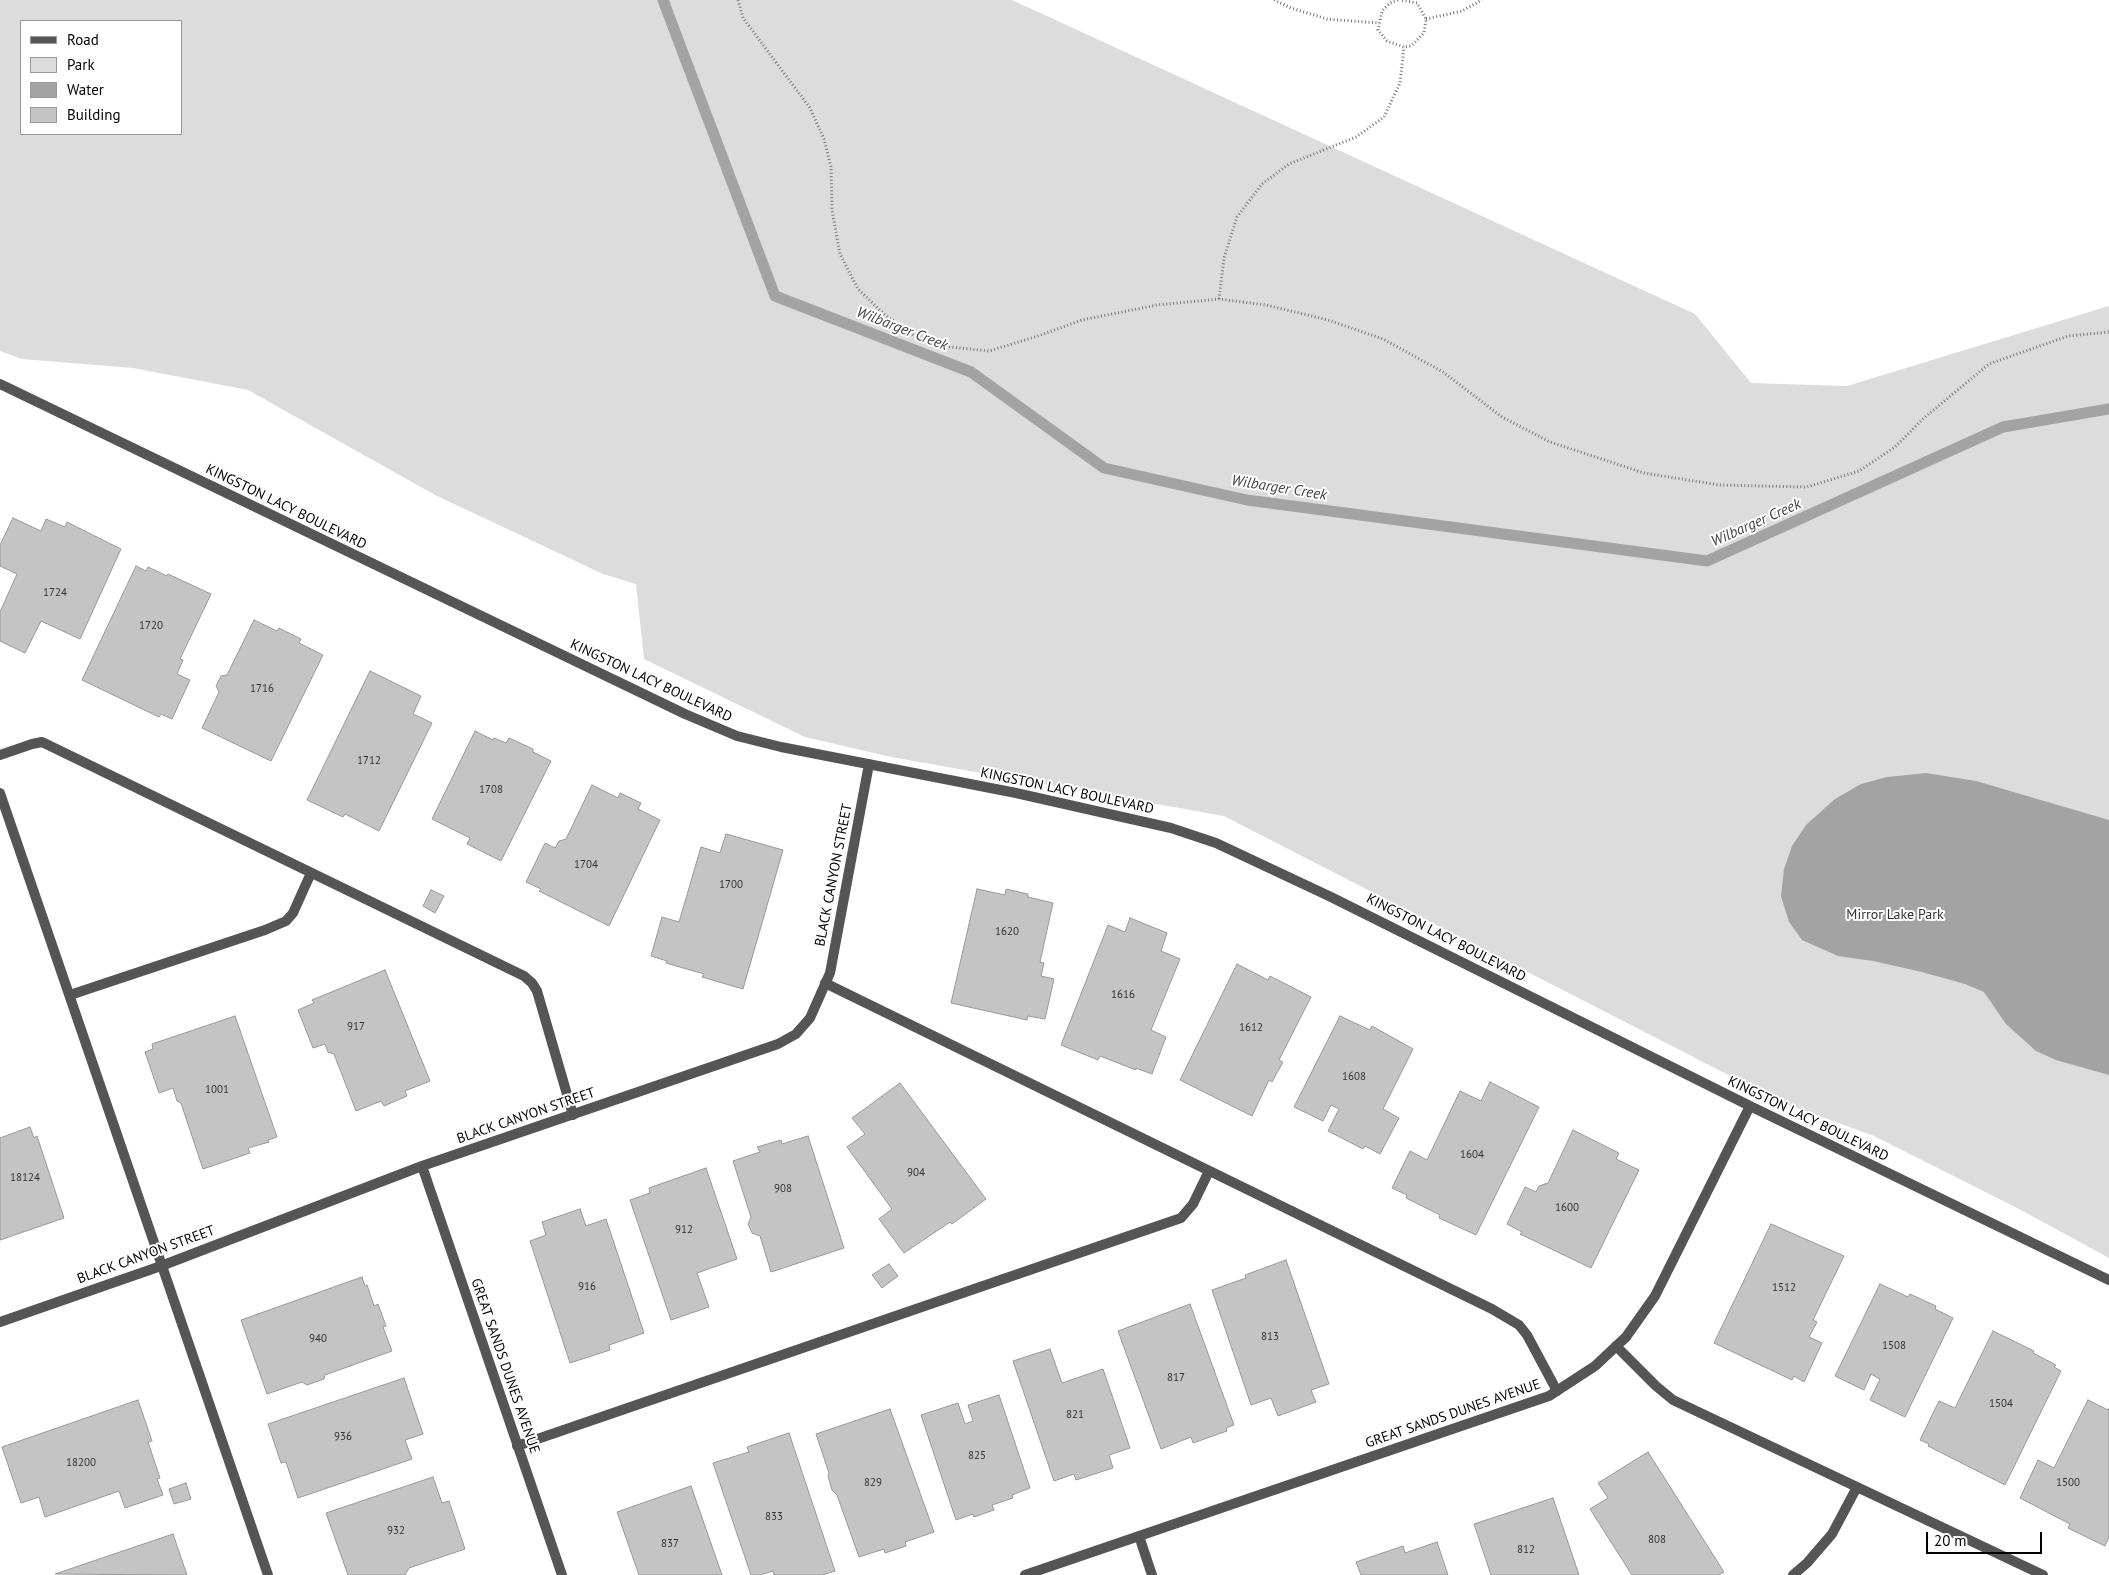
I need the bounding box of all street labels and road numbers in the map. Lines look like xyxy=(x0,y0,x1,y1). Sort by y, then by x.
street label: KINGSTON LACY BOULEVARD xyxy=(203,461,369,553)
street label: KINGSTON LACY BOULEVARD xyxy=(567,636,735,726)
street label: KINGSTON LACY BOULEVARD xyxy=(979,764,1155,818)
street label: BLACK CANYON STREET xyxy=(812,802,856,948)
street label: KINGSTON LACY BOULEVARD xyxy=(1363,890,1529,986)
street label: KINGSTON LACY BOULEVARD xyxy=(1725,1073,1891,1165)
street label: BLACK CANYON STREET xyxy=(455,1084,597,1148)
street label: BLACK CANYON STREET xyxy=(75,1222,217,1288)
street label: GREAT SANDS DUNES AVENUE xyxy=(467,1276,543,1456)
street label: GREAT SANDS DUNES AVENUE xyxy=(1363,1376,1543,1452)

